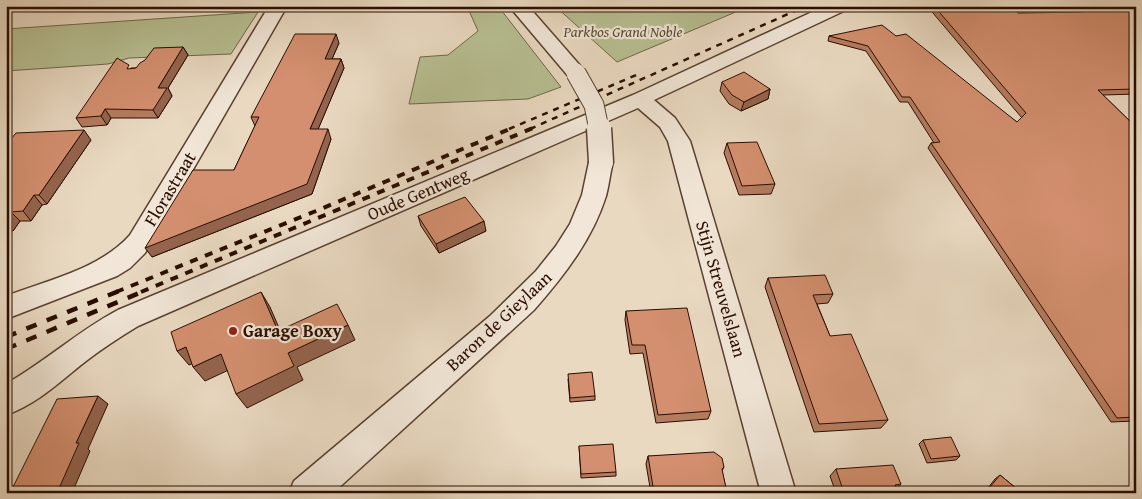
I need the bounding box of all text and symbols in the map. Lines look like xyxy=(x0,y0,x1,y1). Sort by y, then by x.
park label: Parkbos Grand Noble xyxy=(563,21,682,42)
street label: Florastraat xyxy=(137,146,203,231)
street label: Oude Gentweg xyxy=(363,160,473,227)
street label: Stijn Streuvelslaan xyxy=(689,217,754,360)
street label: Baron de Gieylaan xyxy=(440,264,558,377)
place label: Garage Boxy xyxy=(243,317,343,344)
marker: Garage Boxy xyxy=(227,325,239,337)

